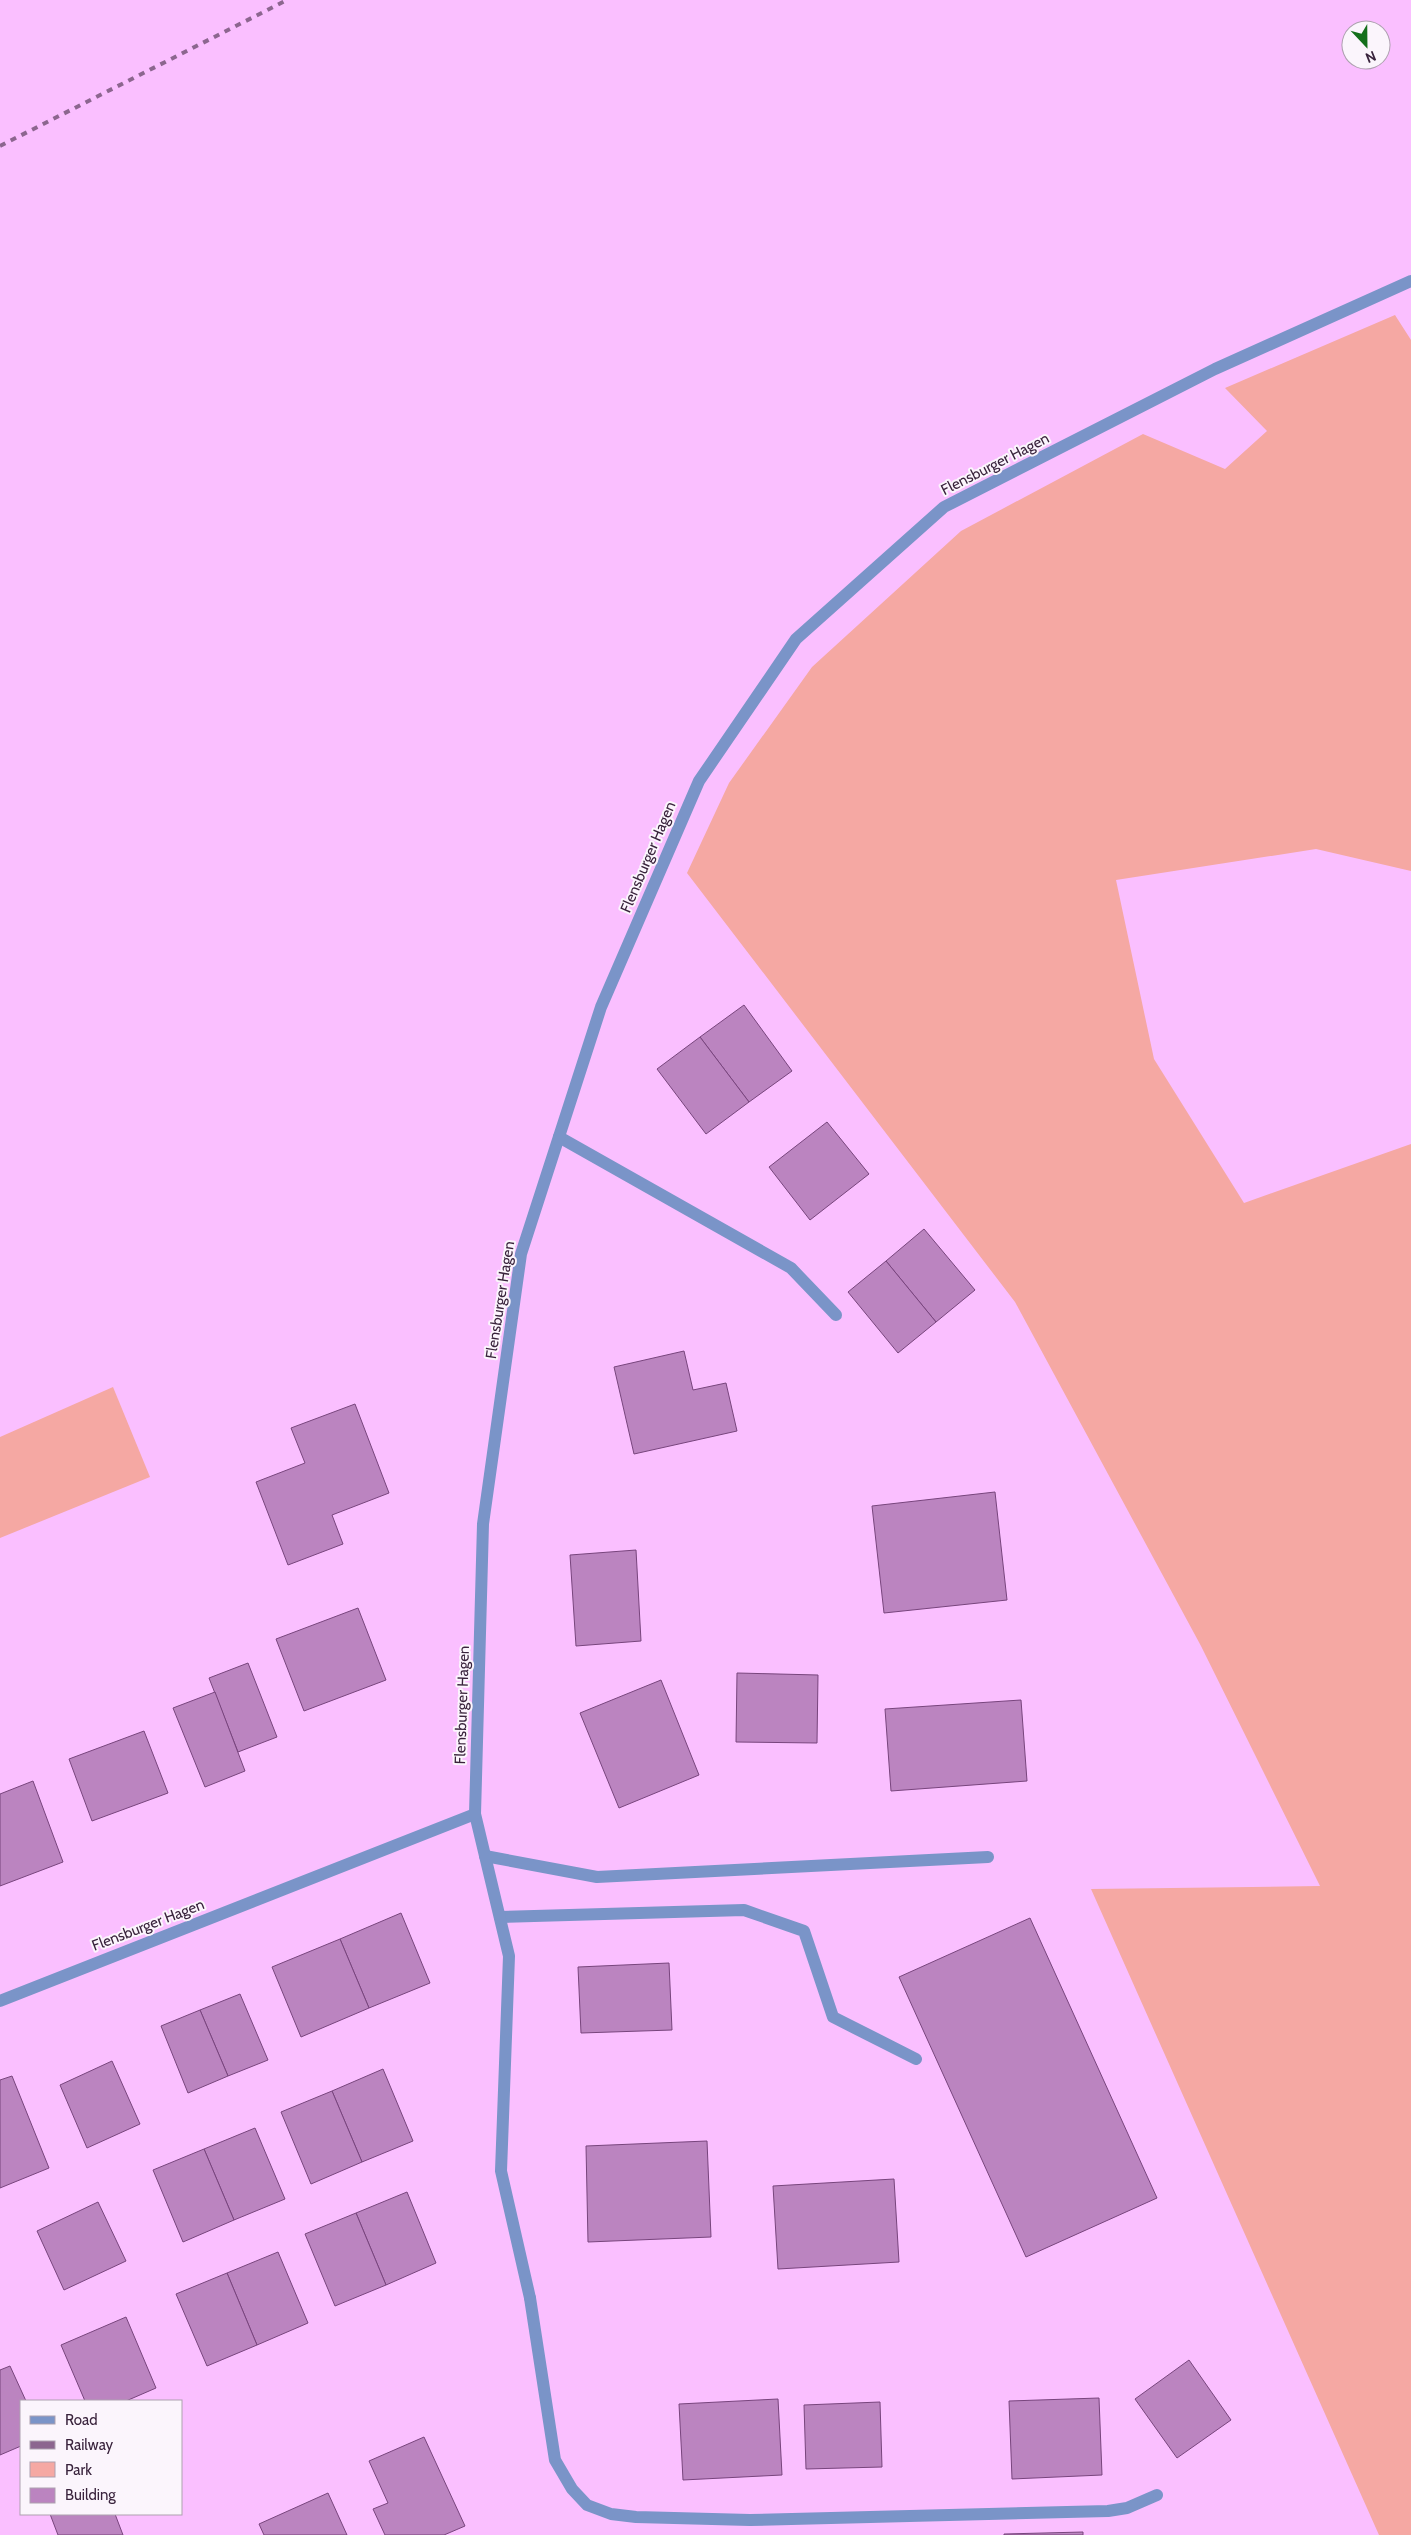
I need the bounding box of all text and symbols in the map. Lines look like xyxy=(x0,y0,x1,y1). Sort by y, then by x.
north arrow xyxy=(1341,20,1391,70)
text: N xyxy=(1363,47,1379,67)
street label: Flensburger Hagen xyxy=(938,429,1052,499)
street label: Flensburger Hagen xyxy=(616,799,680,915)
street label: Flensburger Hagen xyxy=(482,1240,518,1360)
street label: Flensburger Hagen xyxy=(451,1645,473,1765)
street label: Flensburger Hagen xyxy=(89,1895,207,1955)
legend xyxy=(20,2400,182,2515)
text: Road xyxy=(65,2411,98,2429)
text: Railway xyxy=(65,2436,114,2454)
text: Park xyxy=(65,2461,92,2479)
text: Building xyxy=(65,2486,116,2504)

